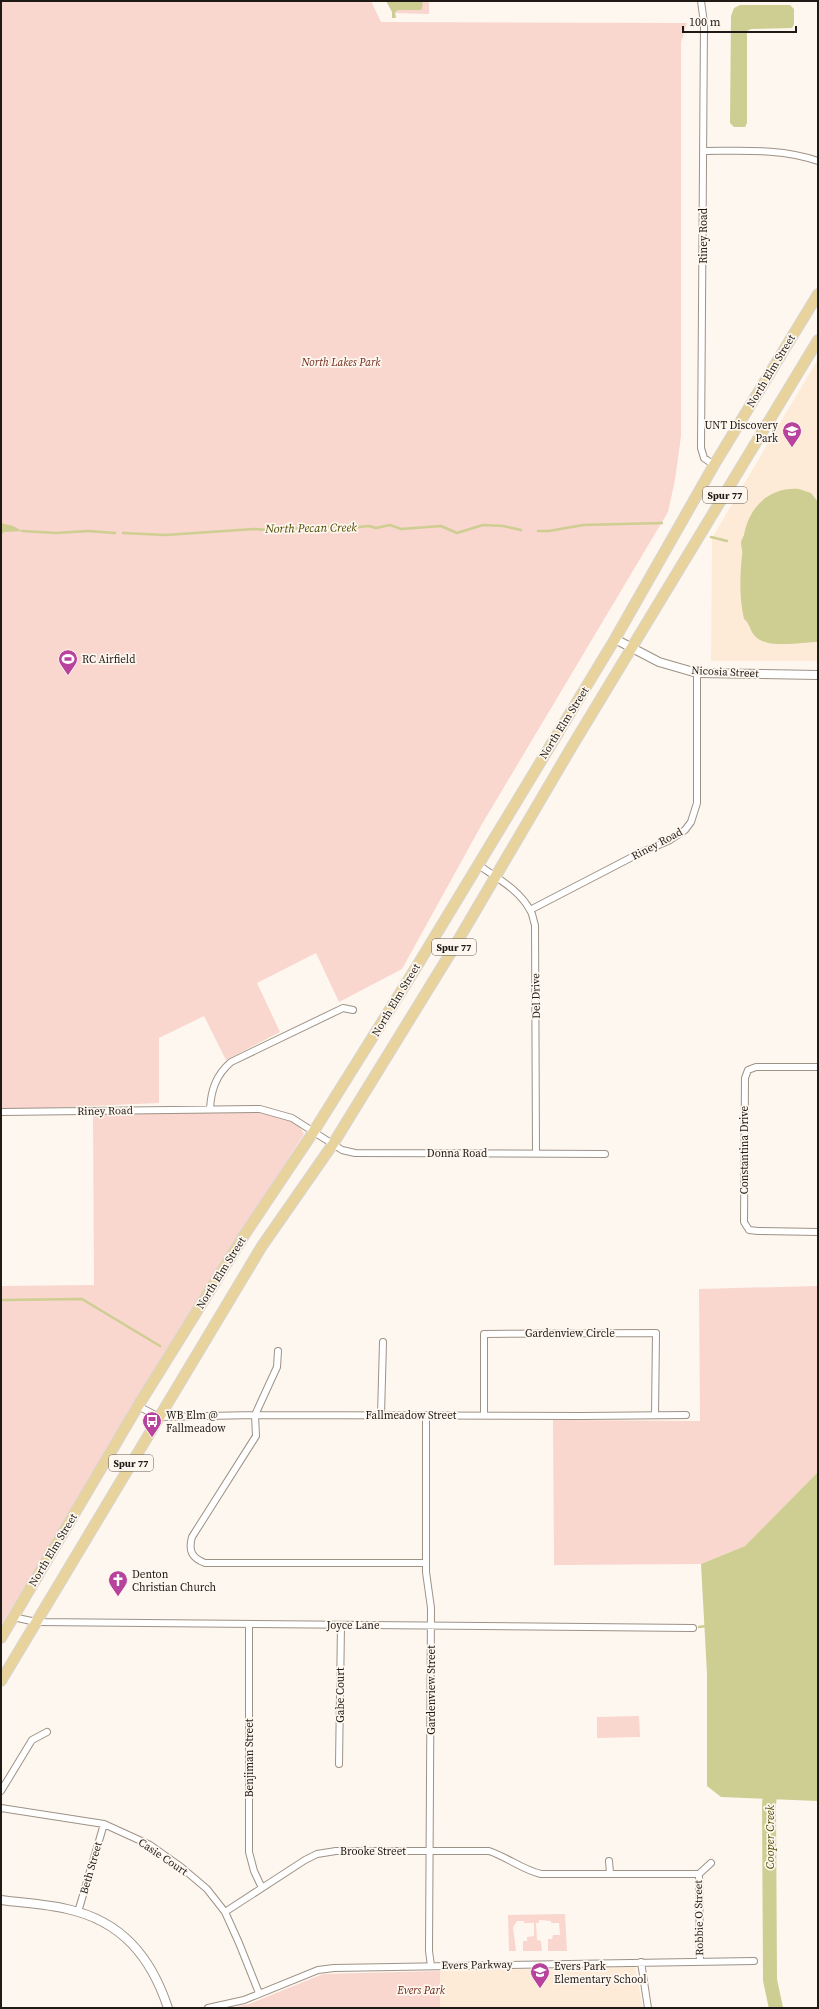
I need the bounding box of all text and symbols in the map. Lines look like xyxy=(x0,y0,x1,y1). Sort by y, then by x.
scale bar xyxy=(683,8,796,34)
text: 100 m xyxy=(689,14,721,30)
street label: Riney Road xyxy=(696,207,711,264)
street label: North Elm Street xyxy=(743,331,799,410)
park label: North Lakes Park xyxy=(301,355,381,370)
place label: UNT Discovery Park xyxy=(704,418,779,446)
school or university icon: UNT Discovery Park xyxy=(781,420,803,448)
road number: Spur 77 xyxy=(703,487,747,503)
water label: North Pecan Creek xyxy=(264,519,357,537)
sports icon: RC Airfield xyxy=(57,648,79,676)
place label: RC Airfield xyxy=(82,652,136,667)
street label: Nicosia Street xyxy=(691,663,759,681)
street label: North Elm Street xyxy=(536,684,592,762)
street label: Riney Road xyxy=(629,824,686,864)
road number: Spur 77 xyxy=(432,939,476,955)
street label: North Elm Street xyxy=(368,960,424,1039)
street label: Del Drive xyxy=(528,973,544,1019)
street label: Riney Road xyxy=(77,1103,134,1119)
street label: Constantina Drive xyxy=(737,1105,752,1194)
street label: Donna Road xyxy=(427,1146,488,1161)
street label: North Elm Street xyxy=(193,1234,249,1312)
street label: Gardenview Circle xyxy=(525,1326,615,1341)
place label: WB Elm @ Fallmeadow xyxy=(166,1408,226,1436)
street label: Fallmeadow Street xyxy=(366,1408,457,1423)
bus stop icon: WB Elm @ Fallmeadow xyxy=(141,1410,163,1438)
road number: Spur 77 xyxy=(109,1455,153,1471)
street label: North Elm Street xyxy=(25,1510,81,1589)
place label: Denton Christian Church xyxy=(132,1567,217,1595)
church icon: Denton Christian Church xyxy=(107,1569,129,1597)
street label: Joyce Lane xyxy=(325,1618,380,1633)
street label: Gardenview Street xyxy=(424,1645,439,1735)
street label: Gabe Court xyxy=(333,1667,348,1723)
street label: Benjiman Street xyxy=(242,1718,257,1797)
water label: Cooper Creek xyxy=(762,1804,778,1869)
street label: Casie Court xyxy=(135,1835,191,1879)
street label: Beth Street xyxy=(76,1840,106,1896)
street label: Brooke Street xyxy=(340,1844,406,1859)
street label: Robbie O Street xyxy=(691,1880,707,1956)
street label: Evers Parkway xyxy=(441,1957,513,1973)
place label: Evers Park Elementary School xyxy=(554,1959,646,1987)
school or university icon: Evers Park Elementary School xyxy=(529,1961,551,1989)
park label: Evers Park xyxy=(396,1983,446,1998)

